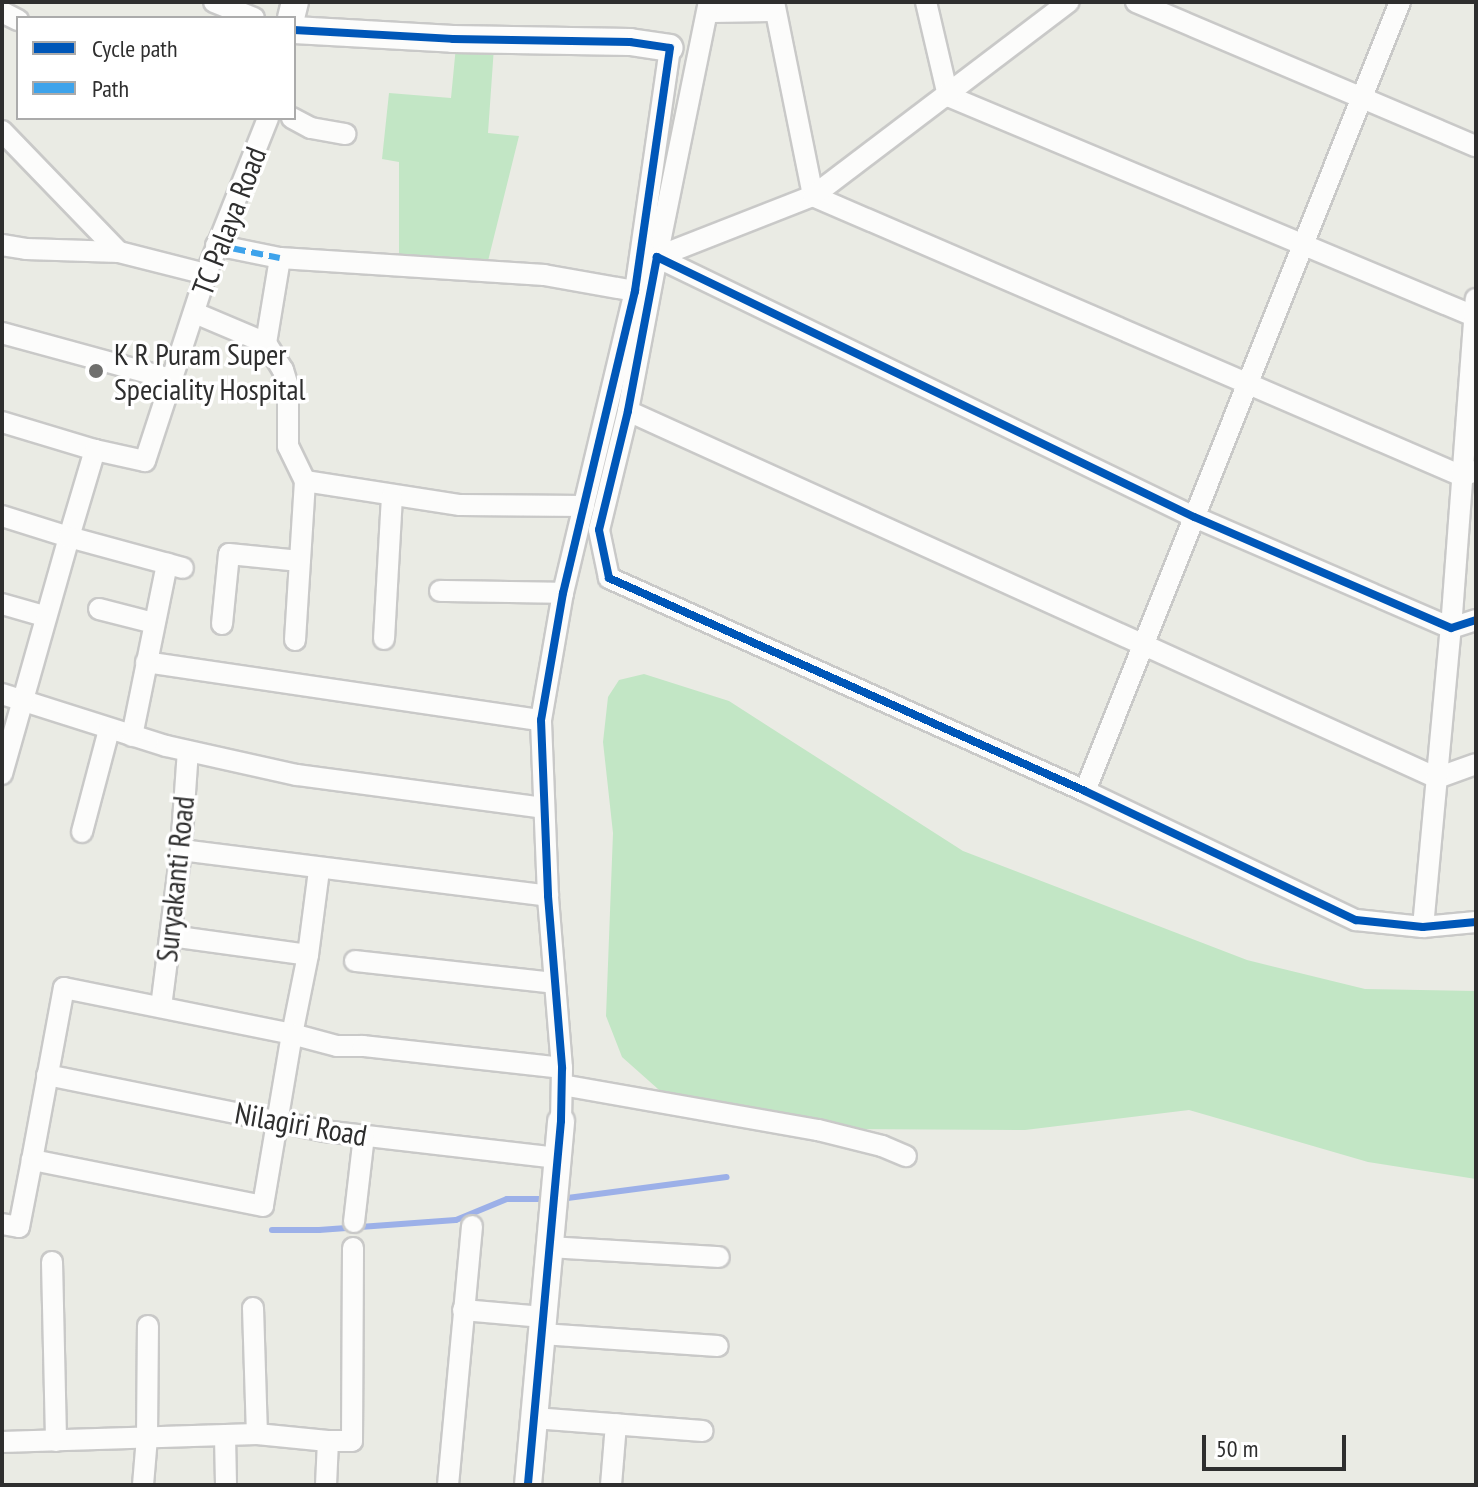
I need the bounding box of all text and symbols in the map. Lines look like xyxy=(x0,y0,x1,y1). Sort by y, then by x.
legend xyxy=(16,16,296,120)
text: Cycle path xyxy=(92,33,178,64)
text: Path xyxy=(92,73,129,104)
street label: TC Palaya Road xyxy=(184,141,274,301)
place label: K R Puram Super Speciality Hospital xyxy=(114,336,306,406)
marker: K R Puram Super Speciality Hospital xyxy=(85,360,107,382)
street label: Suryakanti Road xyxy=(148,794,202,964)
street label: Nilagiri Road xyxy=(232,1095,370,1153)
scale bar xyxy=(1206,1419,1350,1469)
text: 50 m xyxy=(1216,1433,1258,1464)

